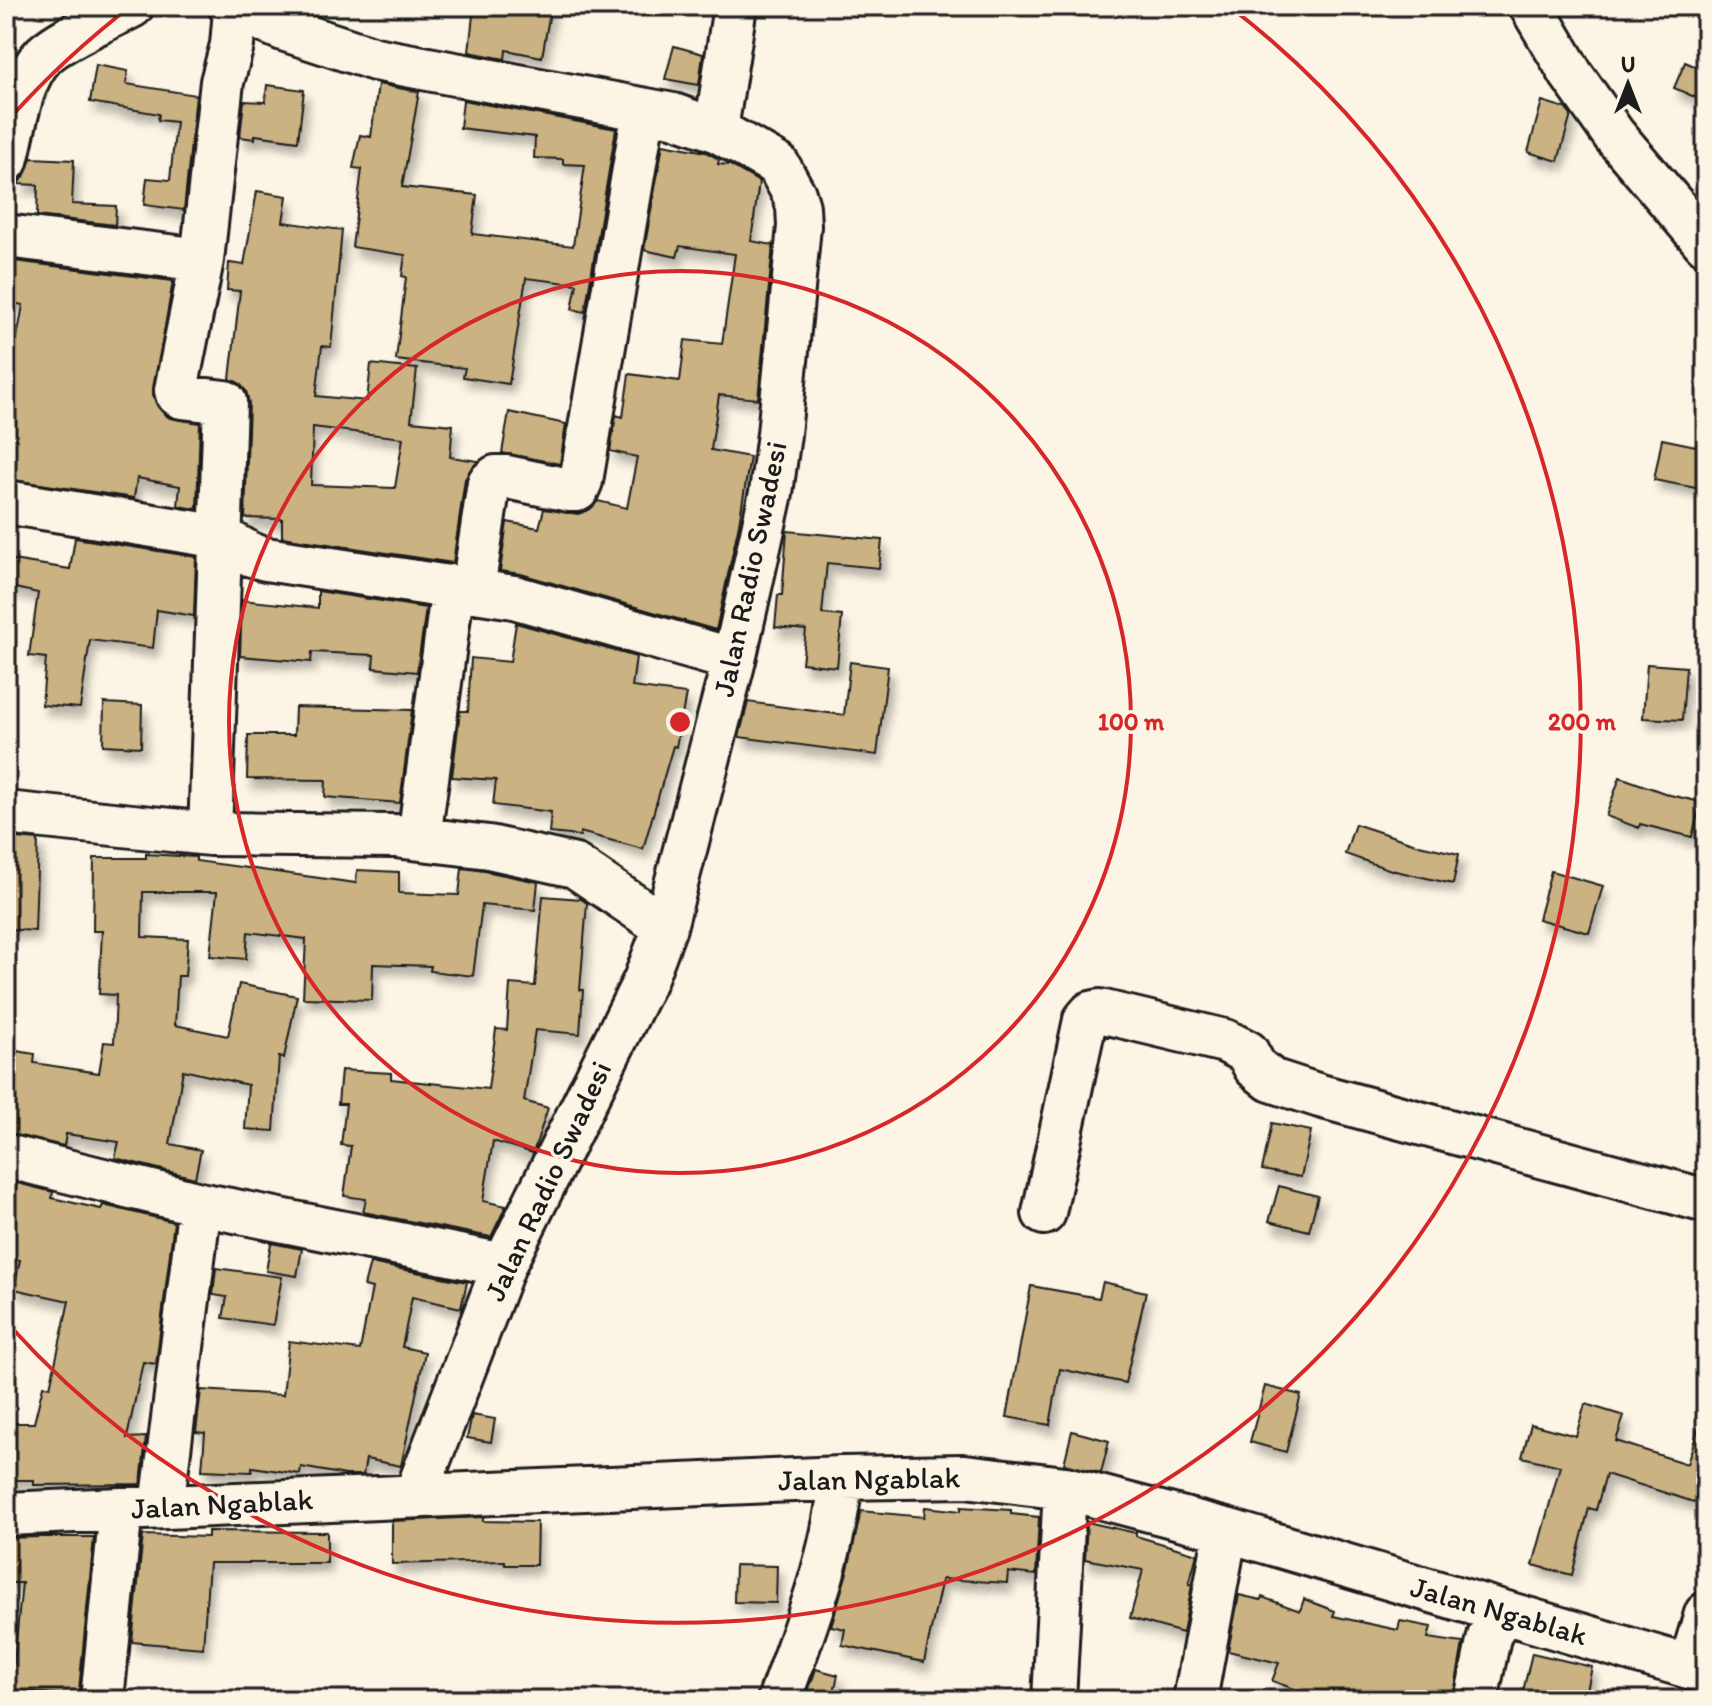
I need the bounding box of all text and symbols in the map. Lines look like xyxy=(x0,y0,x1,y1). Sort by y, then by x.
north arrow xyxy=(1588,44,1668,124)
text: U xyxy=(1621,51,1635,78)
street label: Jalan Radio Swadesi xyxy=(704,438,795,700)
text: 100 m xyxy=(1098,707,1165,736)
text: 200 m xyxy=(1548,707,1617,736)
centre of rings xyxy=(666,708,694,736)
street label: Jalan Radio Swadesi xyxy=(476,1055,619,1307)
street label: Jalan Ngablak xyxy=(778,1458,961,1499)
street label: Jalan Ngablak xyxy=(130,1480,314,1527)
street label: Jalan Ngablak xyxy=(1407,1568,1592,1654)

